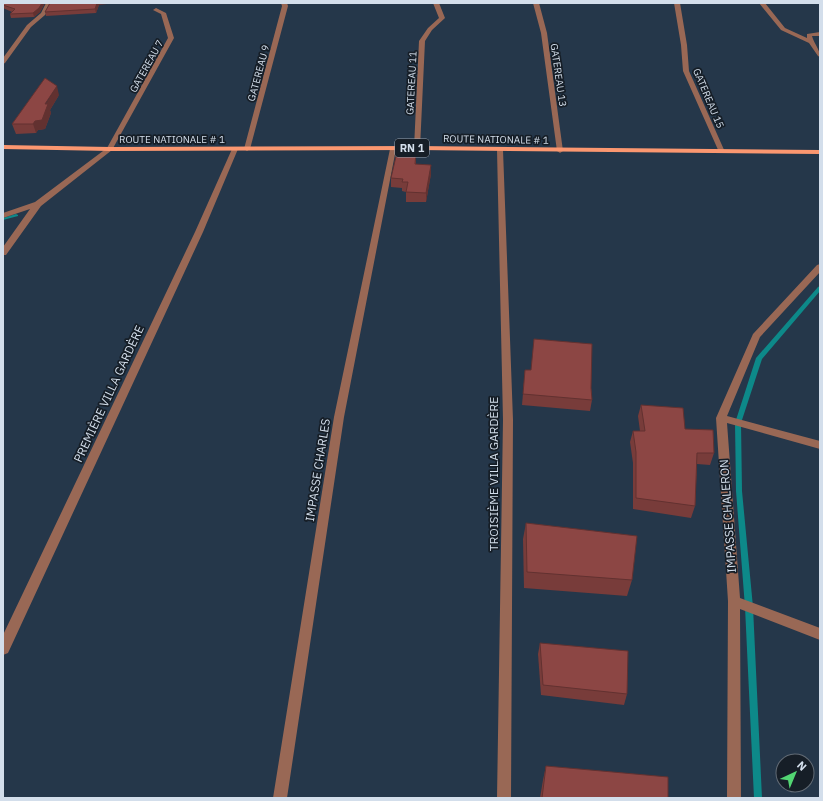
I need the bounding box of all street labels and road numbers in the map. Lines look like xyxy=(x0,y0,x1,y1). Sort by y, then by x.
street label: GATEREAU 7 xyxy=(127,38,166,95)
street label: GATEREAU 9 xyxy=(245,43,272,103)
street label: GATEREAU 13 xyxy=(548,43,569,108)
street label: GATEREAU 11 xyxy=(403,51,420,115)
street label: GATEREAU 15 xyxy=(690,66,727,130)
street label: ROUTE NATIONALE # 1 xyxy=(443,132,549,147)
street label: ROUTE NATIONALE # 1 xyxy=(119,133,225,146)
road number: RN 1 xyxy=(395,139,429,157)
street label: PREMIÈRE VILLA GARDÈRE xyxy=(70,323,147,465)
street label: TROISIÈME VILLA GARDÈRE xyxy=(486,397,501,551)
street label: IMPASSE CHARLES xyxy=(302,417,333,522)
street label: IMPASSE CHALERON xyxy=(716,459,739,573)

